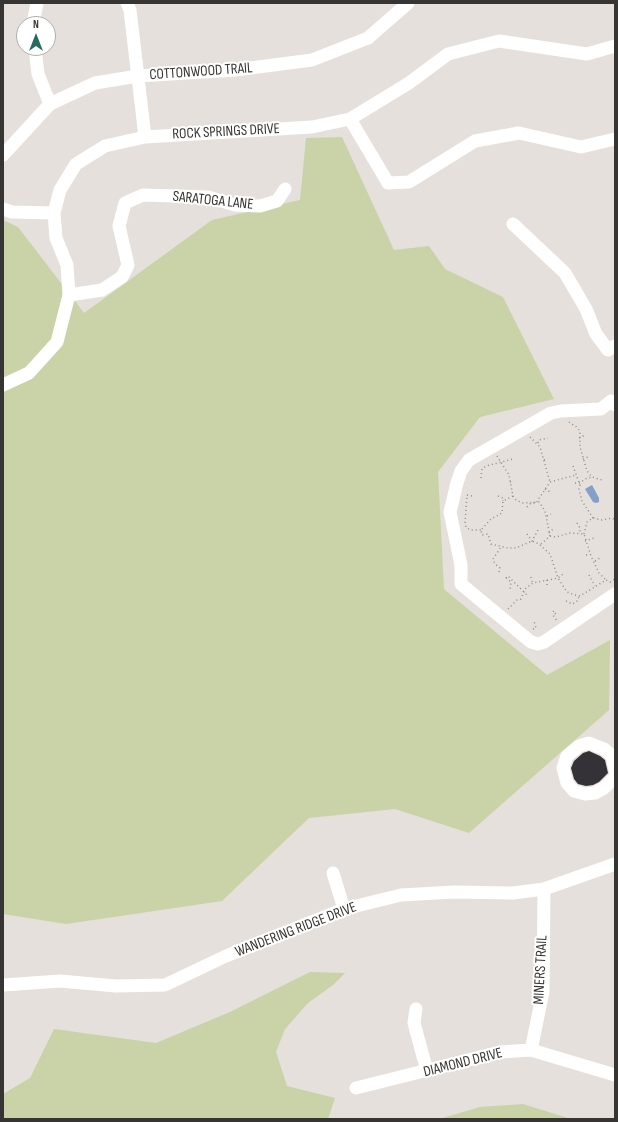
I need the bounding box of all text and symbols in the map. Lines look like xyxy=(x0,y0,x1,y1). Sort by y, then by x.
north arrow xyxy=(16,16,56,56)
text: N xyxy=(33,18,39,31)
street label: COTTONWOOD TRAIL xyxy=(149,59,253,85)
street label: ROCK SPRINGS DRIVE xyxy=(172,120,280,144)
street label: SARATOGA LANE xyxy=(172,188,254,214)
street label: WANDERING RIDGE DRIVE xyxy=(233,899,359,961)
street label: MINERS TRAIL xyxy=(530,935,552,1005)
street label: DIAMOND DRIVE xyxy=(422,1044,504,1082)

